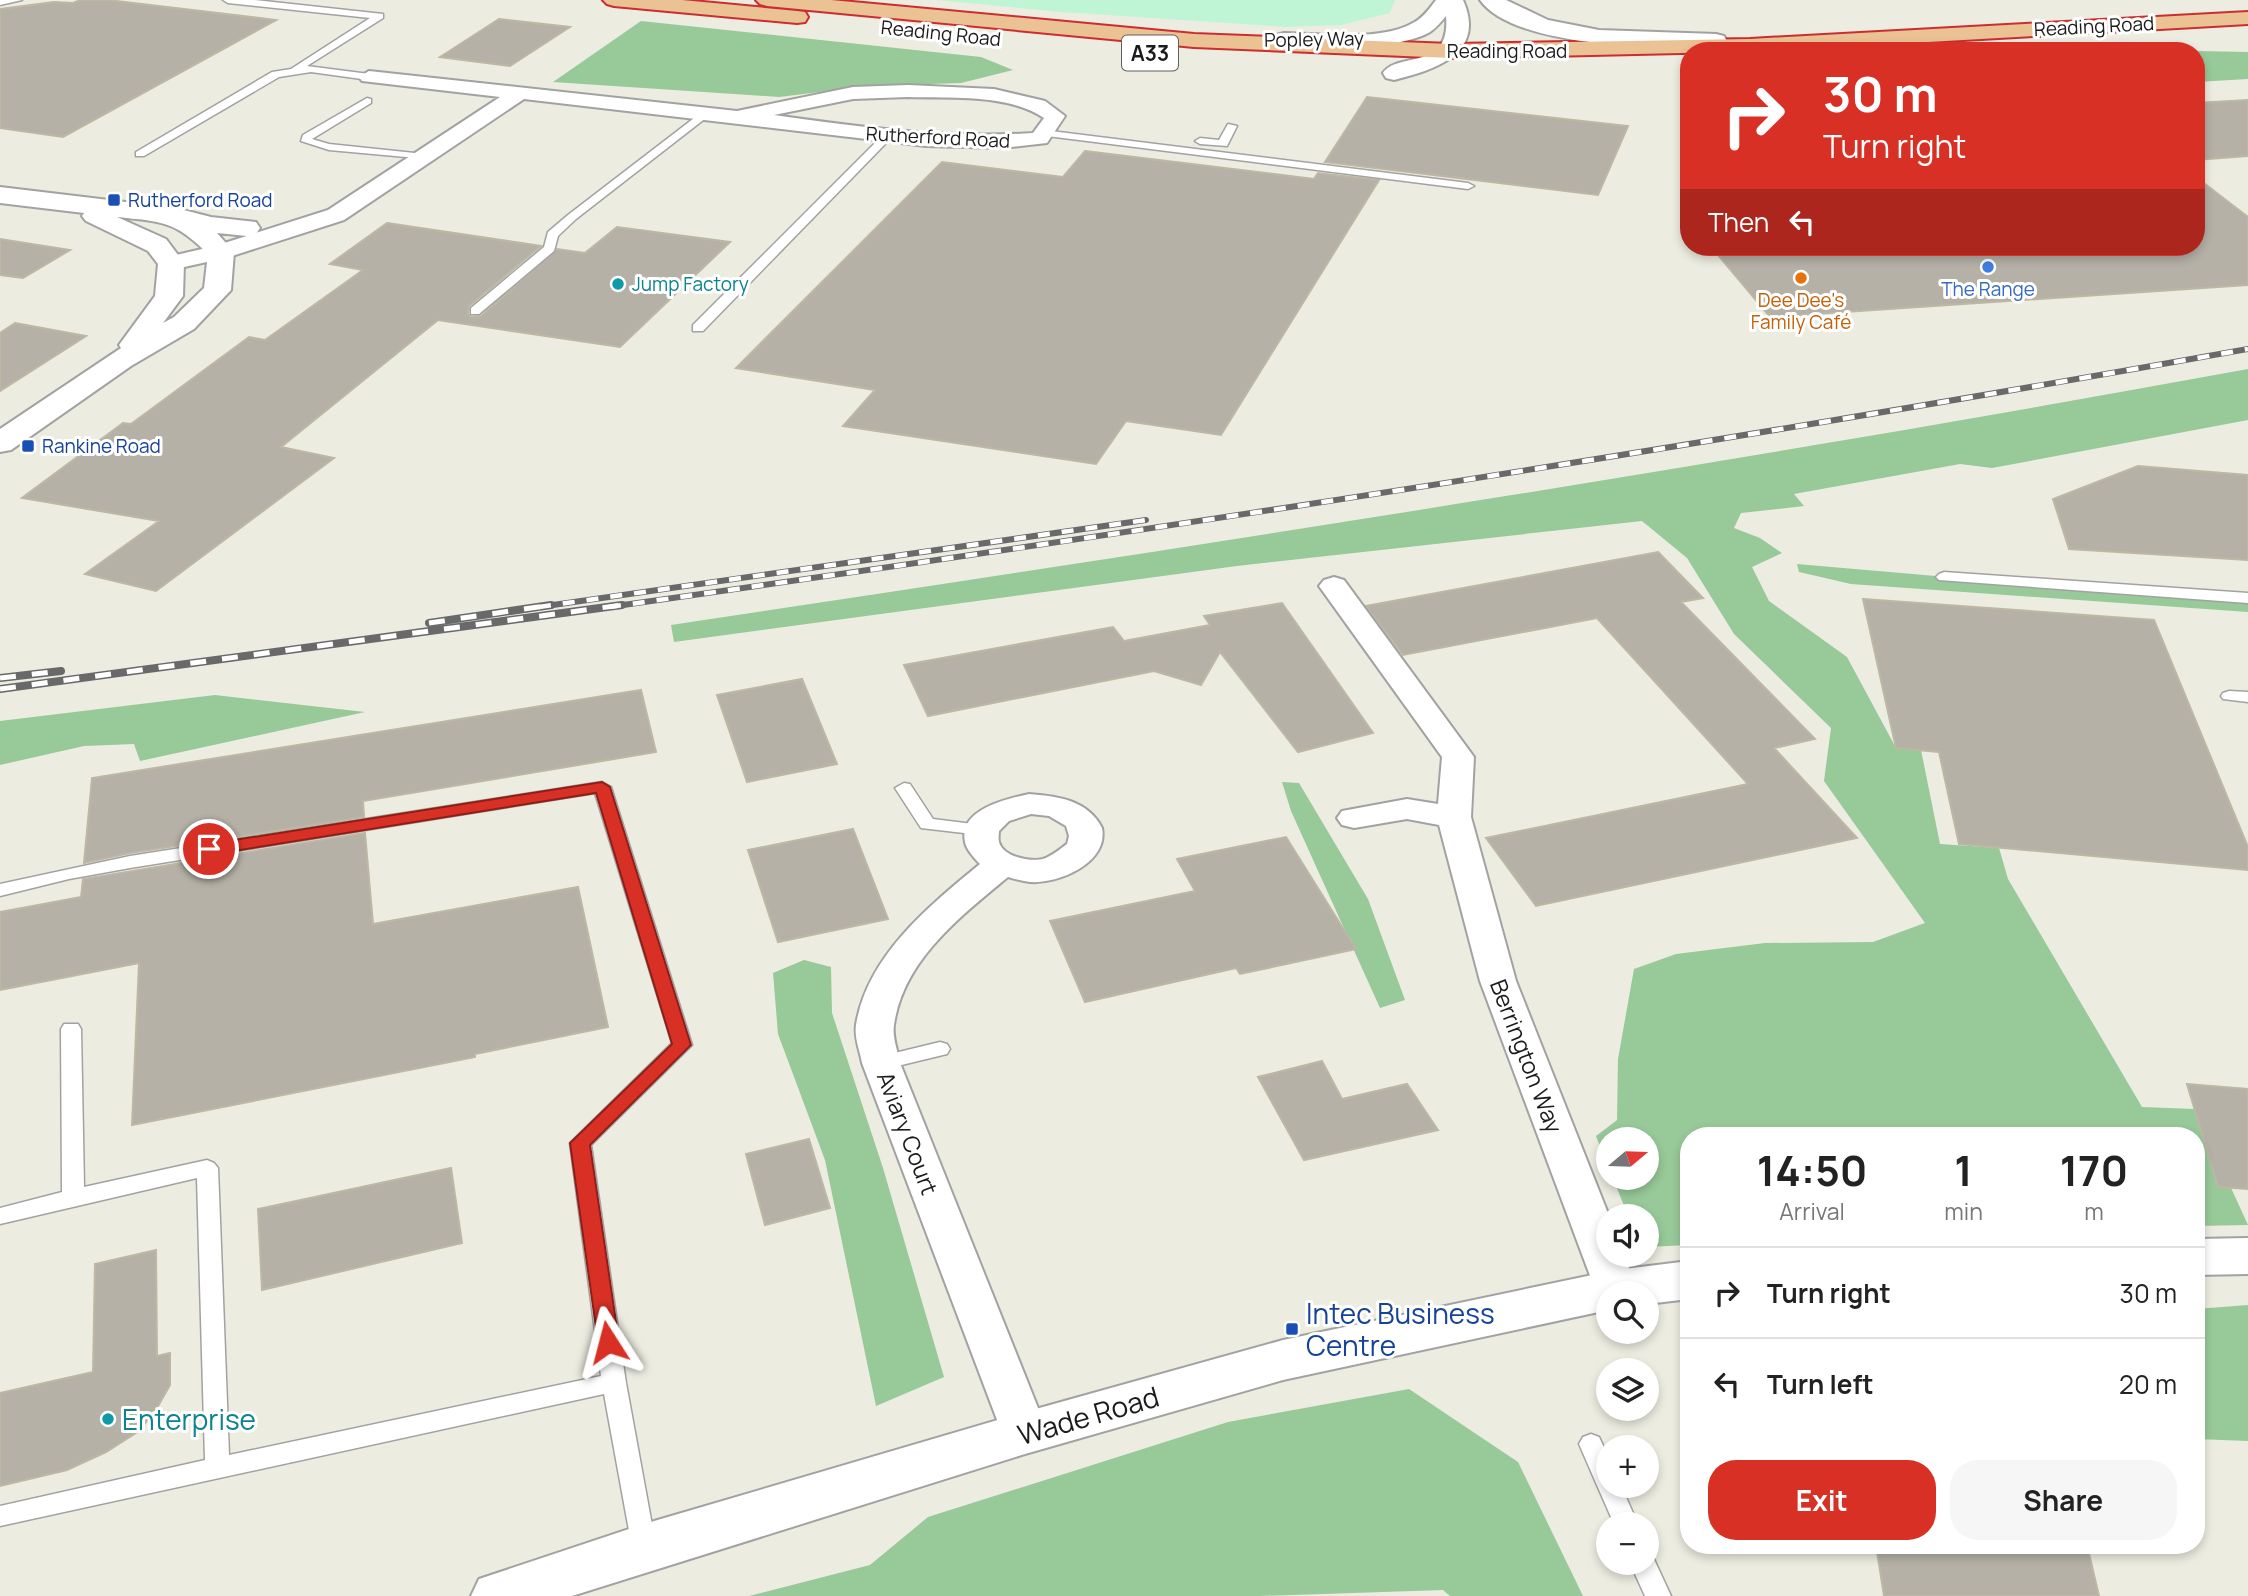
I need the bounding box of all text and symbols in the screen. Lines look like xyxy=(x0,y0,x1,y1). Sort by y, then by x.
street label: Reading Road xyxy=(2033,10,2155,42)
street label: Reading Road xyxy=(880,14,1002,52)
street label: Popley Way xyxy=(1264,25,1364,53)
road number: A33 xyxy=(1122,36,1178,70)
street label: Reading Road xyxy=(1447,38,1567,64)
text: 30 m xyxy=(1823,60,1938,127)
icon: right xyxy=(1708,70,1799,161)
street label: Rutherford Road xyxy=(865,120,1011,154)
text: Turn right xyxy=(1823,124,1966,168)
place label: Rutherford Road xyxy=(128,187,272,213)
marker: Rutherford Road xyxy=(106,192,122,208)
icon: left xyxy=(1783,203,1821,241)
text: Then xyxy=(1708,204,1769,240)
marker: The Range xyxy=(1980,259,1996,275)
marker: Dee Dee's Family Café xyxy=(1793,270,1809,286)
place label: Jump Factory xyxy=(632,271,749,297)
marker: Jump Factory xyxy=(610,276,626,292)
place label: The Range xyxy=(1941,276,2035,302)
place label: Dee Dee's Family Café xyxy=(1751,287,1851,335)
place label: Rankine Road xyxy=(42,433,161,459)
marker: Rankine Road xyxy=(20,438,36,454)
pin xyxy=(179,819,239,879)
icon: arrive xyxy=(190,830,228,868)
street label: Berrington Way xyxy=(1483,975,1571,1137)
street label: Aviary Court xyxy=(870,1067,946,1199)
north arrow xyxy=(1596,1127,1659,1190)
map controls xyxy=(1596,1127,1659,1575)
text: 14:50 xyxy=(1757,1141,1867,1199)
text: 1 xyxy=(1954,1141,1973,1199)
text: 170 xyxy=(2060,1141,2128,1199)
text: Arrival xyxy=(1779,1195,1845,1227)
text: min xyxy=(1944,1195,1983,1227)
text: m xyxy=(2084,1195,2104,1227)
button: sound xyxy=(1596,1204,1659,1267)
icon: right xyxy=(1708,1274,1746,1312)
text: Turn right xyxy=(1767,1275,1891,1311)
text: 30 m xyxy=(2120,1275,2177,1311)
button: search xyxy=(1596,1281,1659,1344)
place label: Intec Business Centre xyxy=(1306,1294,1495,1364)
position arrow xyxy=(571,1305,645,1379)
marker: Intec Business Centre xyxy=(1284,1321,1300,1337)
button: layers xyxy=(1596,1358,1659,1421)
icon: left xyxy=(1708,1365,1746,1403)
text: Turn left xyxy=(1767,1366,1874,1402)
text: 20 m xyxy=(2119,1366,2177,1402)
street label: Wade Road xyxy=(1013,1377,1163,1453)
place label: Enterprise xyxy=(122,1400,256,1438)
marker: Enterprise xyxy=(100,1411,116,1427)
button: + xyxy=(1596,1435,1659,1498)
button: Exit xyxy=(1708,1460,1936,1540)
button: Share xyxy=(1950,1460,2177,1540)
button: − xyxy=(1596,1512,1659,1575)

